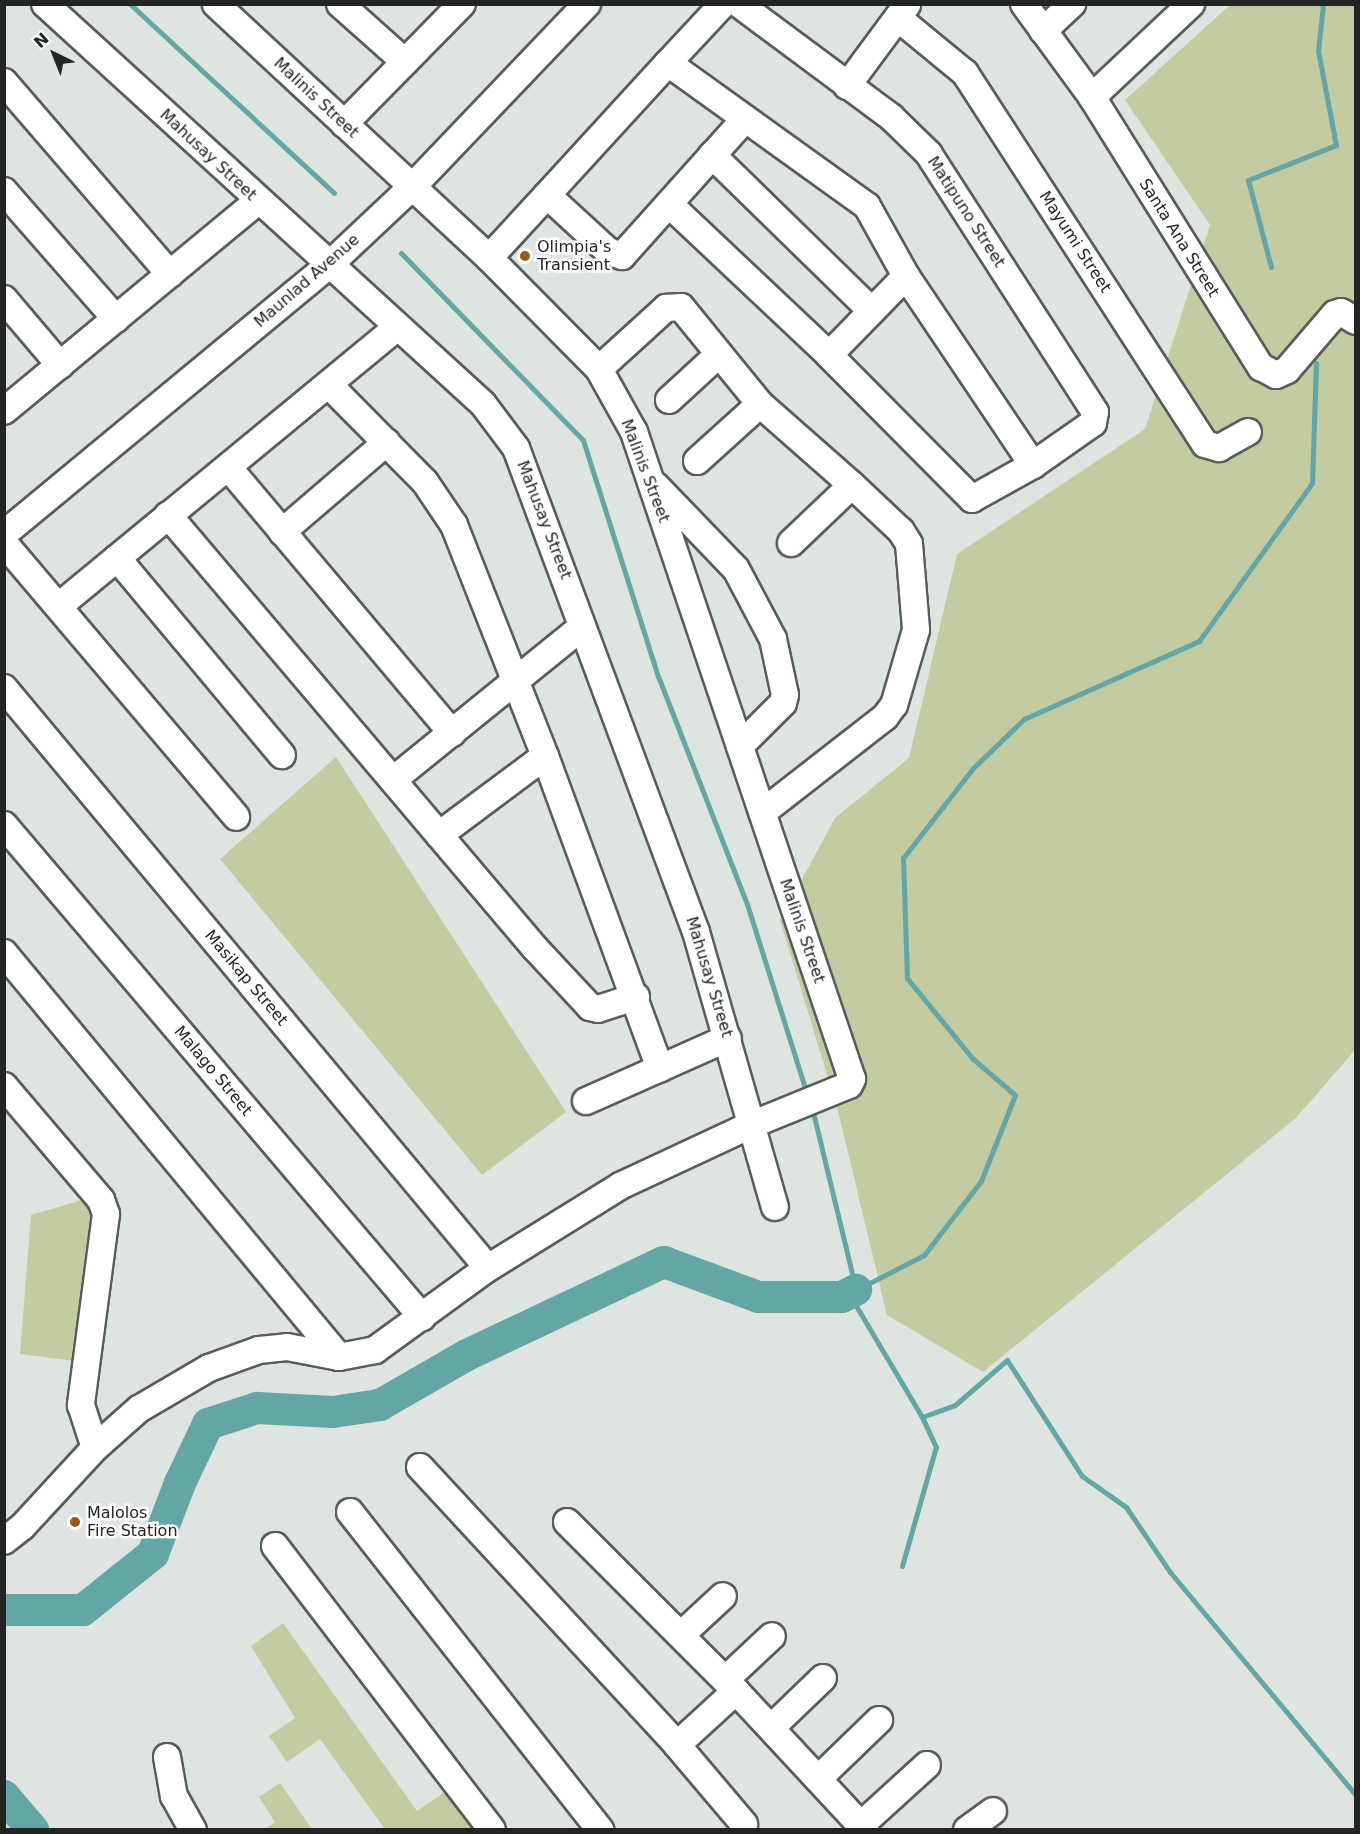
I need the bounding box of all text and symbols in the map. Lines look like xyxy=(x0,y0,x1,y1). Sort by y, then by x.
north arrow xyxy=(24,24,84,84)
text: N xyxy=(30,29,53,52)
street label: Malinis Street xyxy=(270,54,362,142)
street label: Mahusay Street xyxy=(156,105,260,205)
street label: Matipuno Street xyxy=(923,153,1009,271)
street label: Santa Ana Street xyxy=(1135,175,1223,301)
street label: Mayumi Street xyxy=(1035,188,1115,296)
street label: Maunlad Avenue xyxy=(251,230,363,332)
place label: Olimpia's Transient xyxy=(537,237,611,275)
marker: Olimpia's Transient xyxy=(518,249,532,263)
street label: Malinis Street xyxy=(616,417,674,525)
street label: Mahusay Street xyxy=(513,458,575,582)
street label: Malinis Street xyxy=(775,876,829,986)
street label: Mahusay Street xyxy=(682,914,736,1040)
street label: Masikap Street xyxy=(200,926,292,1030)
street label: Malago Street xyxy=(170,1022,256,1120)
place label: Malolos Fire Station xyxy=(87,1503,178,1541)
marker: Malolos Fire Station xyxy=(68,1515,82,1529)

